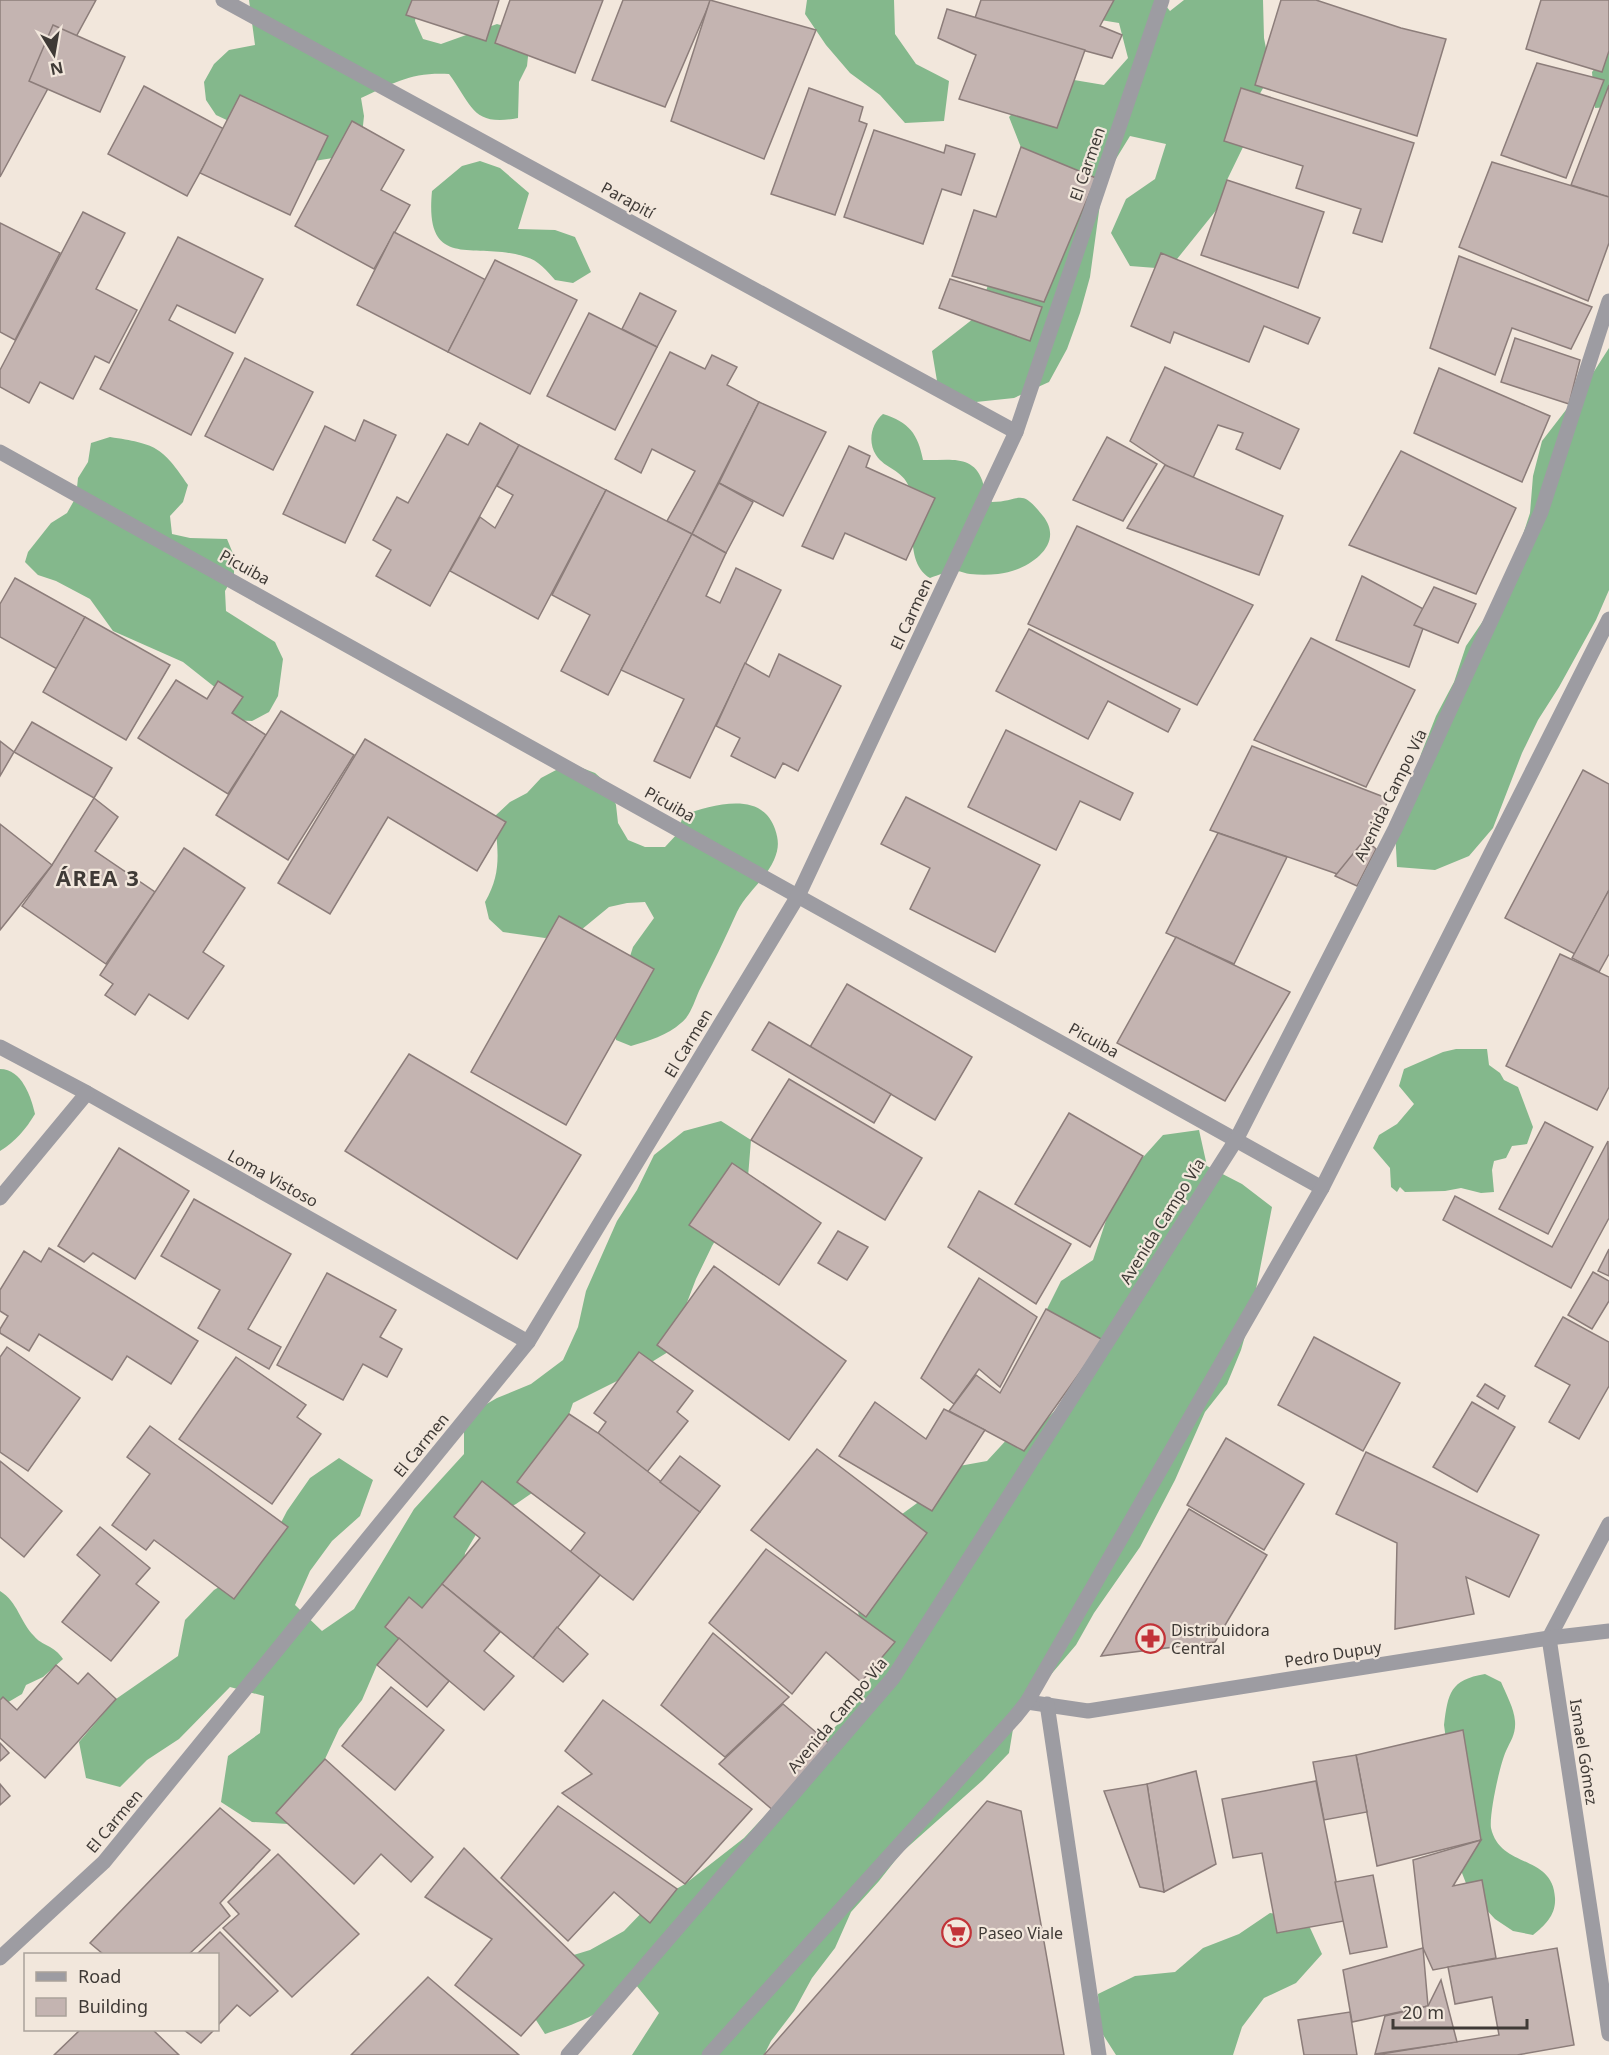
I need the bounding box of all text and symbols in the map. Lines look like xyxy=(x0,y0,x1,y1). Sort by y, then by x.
north arrow xyxy=(24,24,84,84)
text: N xyxy=(48,57,65,81)
street label: El Carmen xyxy=(1064,124,1110,204)
street label: Parapití xyxy=(597,176,659,224)
street label: Picuiba xyxy=(216,544,274,590)
street label: El Carmen xyxy=(885,575,937,653)
street label: Avenida Campo Vía xyxy=(1348,725,1432,865)
street label: Picuiba xyxy=(641,781,699,827)
district label: ÁREA 3 xyxy=(56,862,140,892)
street label: El Carmen xyxy=(659,1004,717,1082)
street label: Picuiba xyxy=(1065,1017,1123,1063)
street label: Loma Vistoso xyxy=(224,1144,322,1212)
street label: Avenida Campo Vía xyxy=(1114,1154,1210,1288)
street label: El Carmen xyxy=(388,1408,454,1482)
place label: Distribuidora Central xyxy=(1171,1619,1270,1659)
pharmacy icon: Distribuidora Central xyxy=(1134,1623,1166,1655)
street label: Pedro Dupuy xyxy=(1283,1635,1384,1673)
street label: Avenida Campo Vía xyxy=(782,1652,892,1778)
street label: Ismael Gómez xyxy=(1565,1697,1603,1807)
street label: El Carmen xyxy=(81,1785,147,1857)
supermarket icon: Paseo Viale xyxy=(941,1917,973,1949)
place label: Paseo Viale xyxy=(978,1922,1063,1944)
legend xyxy=(24,1953,219,2031)
text: Road xyxy=(78,1964,121,1988)
scale bar xyxy=(1393,1992,1526,2030)
text: Building xyxy=(78,1994,148,2018)
text: 20 m xyxy=(1402,2000,1444,2024)

